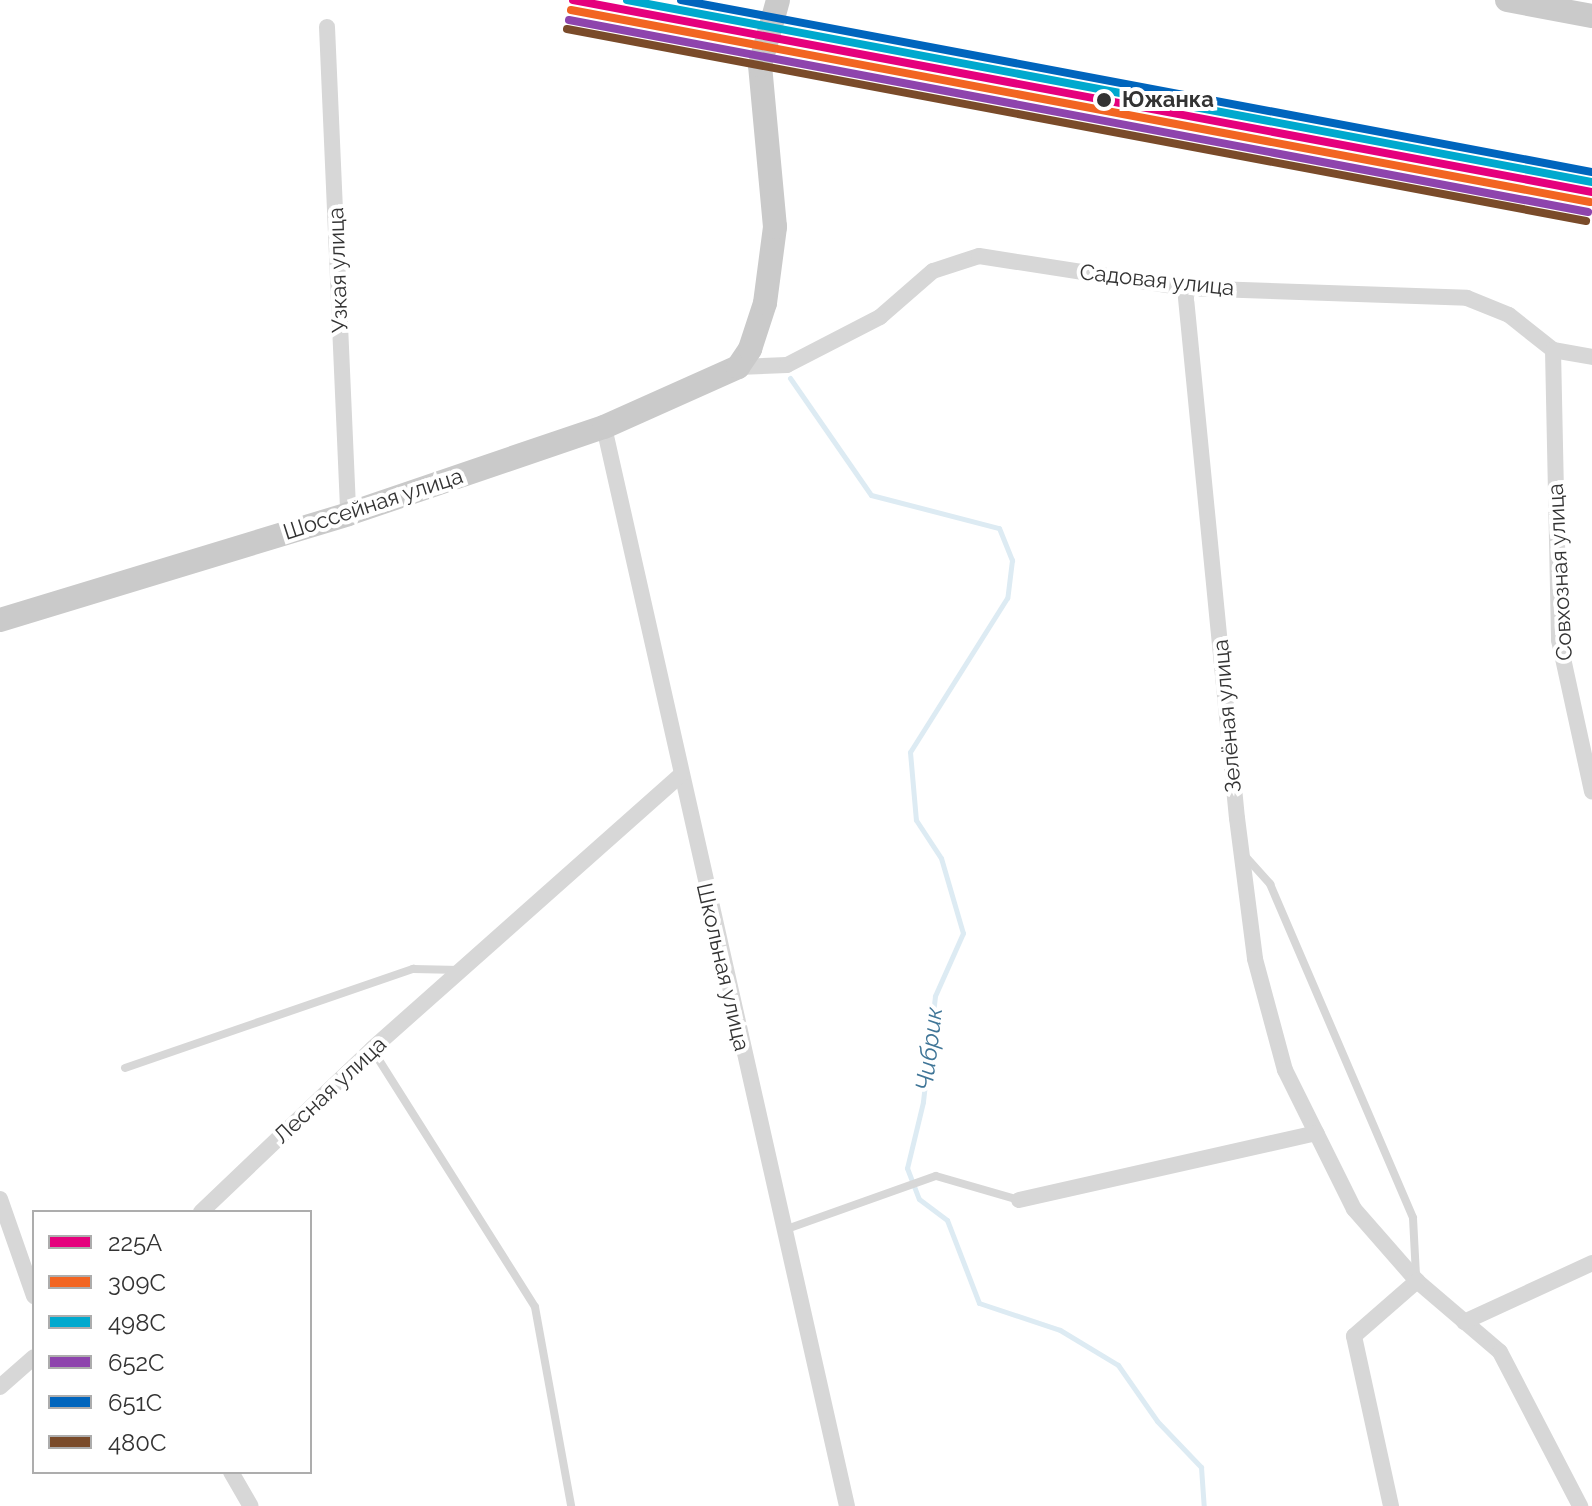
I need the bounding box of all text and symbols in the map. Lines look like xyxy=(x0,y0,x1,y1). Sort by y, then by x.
place label: Южанка xyxy=(1122,87,1214,113)
marker: Южанка xyxy=(1093,89,1115,111)
street label: Узкая улица xyxy=(323,206,353,334)
street label: Садовая улица xyxy=(1078,259,1236,301)
street label: Шоссейная улица xyxy=(280,462,466,546)
street label: Совхозная улица xyxy=(1542,482,1578,662)
street label: Зелёная улица xyxy=(1207,638,1247,794)
street label: Школьная улица xyxy=(691,880,755,1054)
water label: Чибрик xyxy=(910,1006,948,1092)
street label: Лесная улица xyxy=(268,1031,392,1149)
legend xyxy=(32,1210,312,1474)
text: 225А xyxy=(108,1228,162,1257)
text: 309С xyxy=(108,1268,166,1297)
text: 498С xyxy=(108,1308,166,1337)
text: 652С xyxy=(108,1348,165,1377)
text: 651С xyxy=(108,1388,162,1417)
text: 480С xyxy=(108,1428,167,1457)

